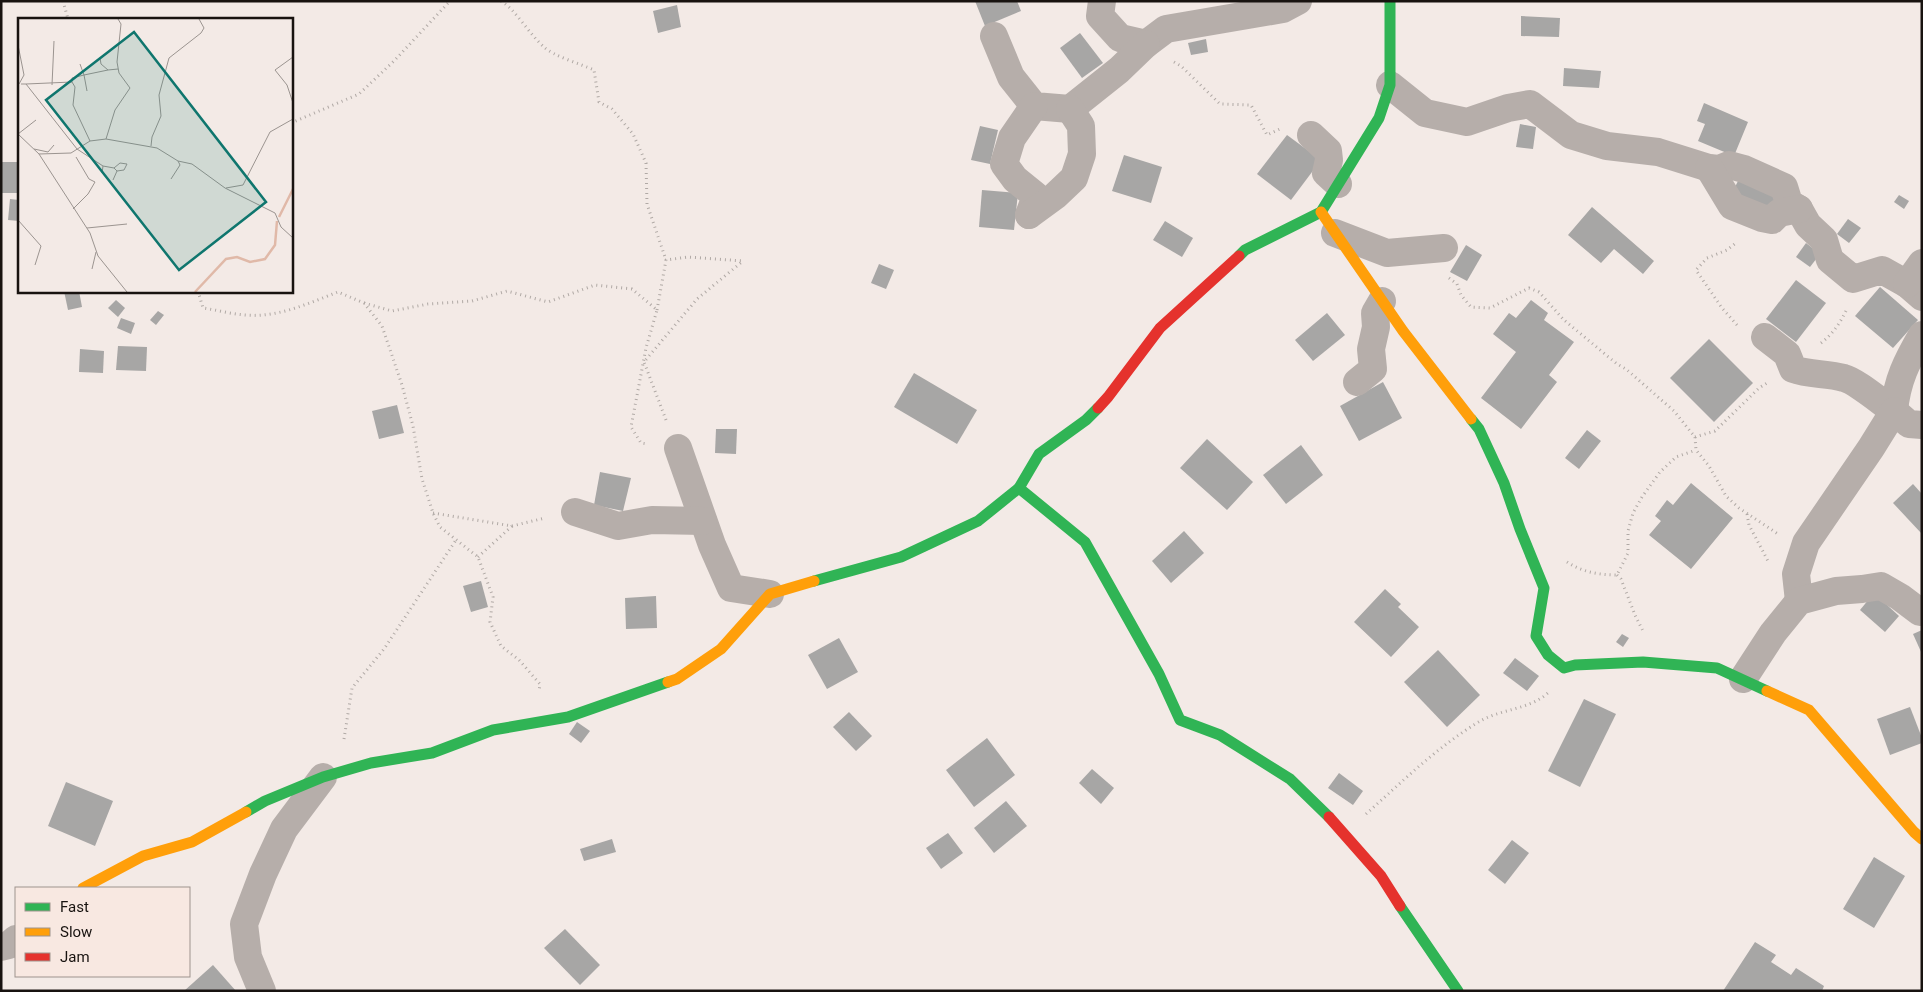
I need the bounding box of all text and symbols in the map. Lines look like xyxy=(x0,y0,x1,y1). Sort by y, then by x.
inset map xyxy=(18,18,292,292)
legend xyxy=(15,887,190,977)
text: Fast xyxy=(60,898,89,916)
text: Slow xyxy=(60,923,92,941)
text: Jam xyxy=(60,948,90,966)

